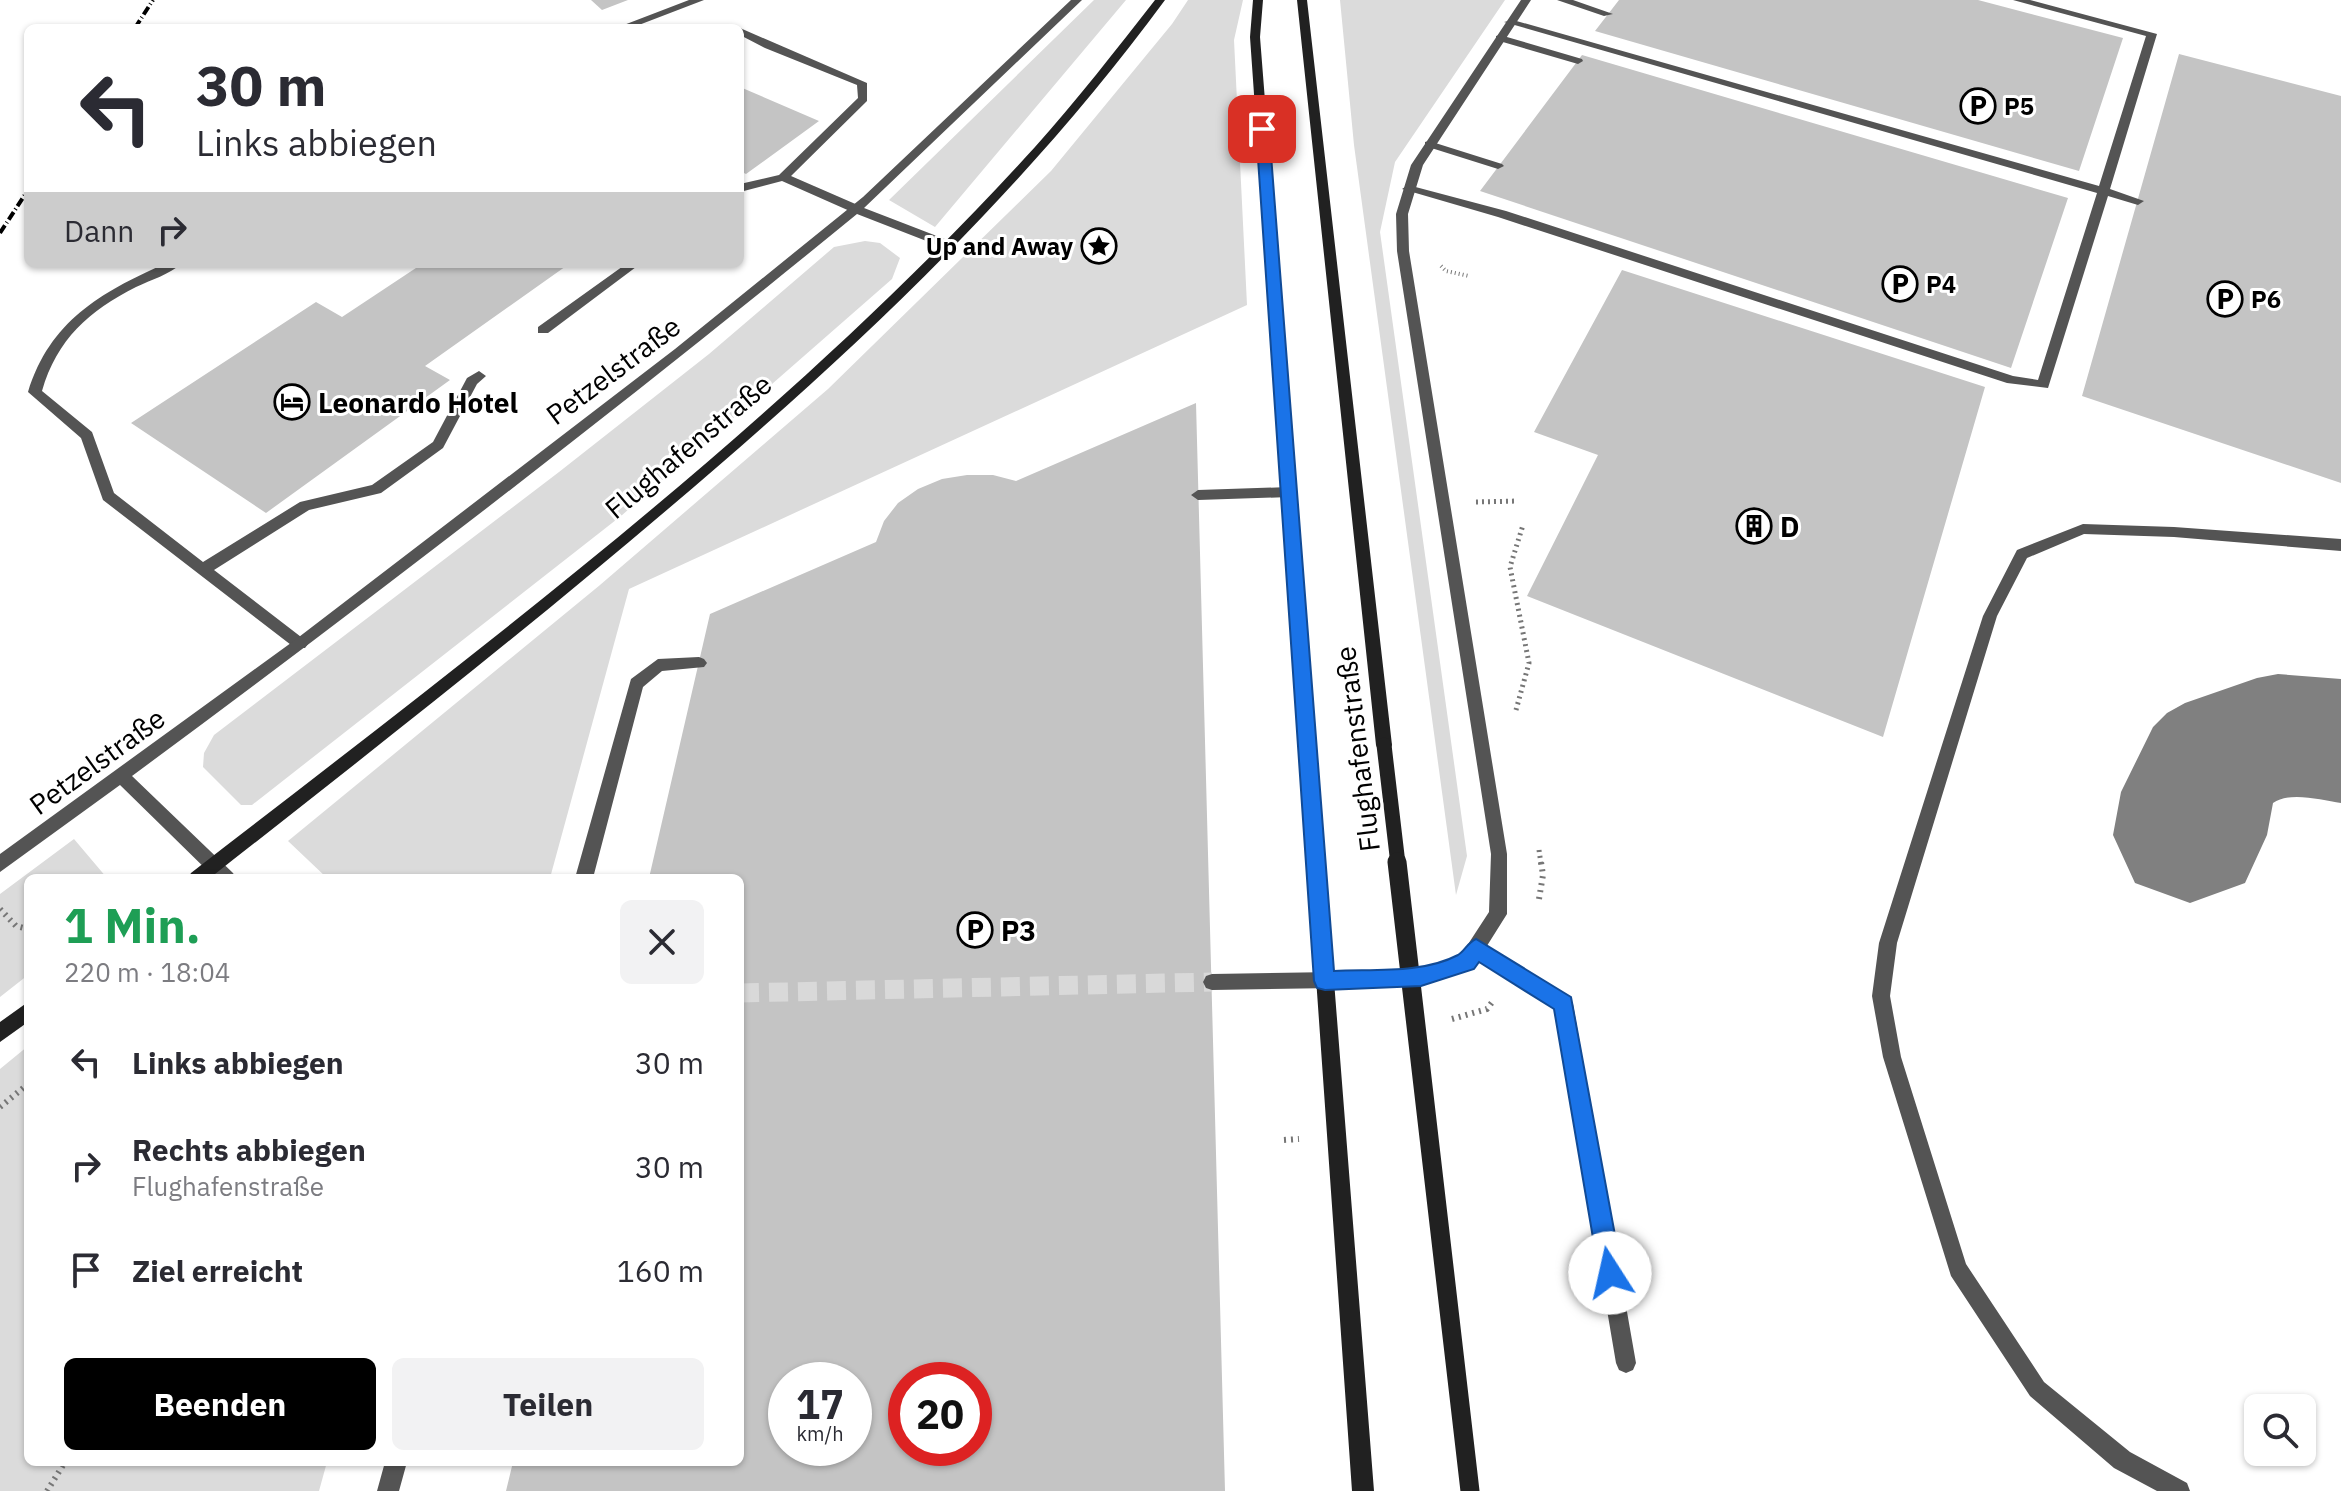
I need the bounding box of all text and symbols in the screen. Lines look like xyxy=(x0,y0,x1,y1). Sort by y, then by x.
text: 30 m xyxy=(196,49,326,121)
icon: left xyxy=(64,56,168,160)
parking icon: P5 xyxy=(1959,87,1997,125)
place label: P5 xyxy=(2004,90,2034,122)
pin xyxy=(1228,95,1296,163)
icon: arrive xyxy=(1240,107,1284,151)
text: Links abbiegen xyxy=(196,119,437,166)
icon: right xyxy=(150,208,194,252)
text: Dann xyxy=(64,211,134,250)
place icon: Up and Away xyxy=(1080,227,1118,265)
place label: Up and Away xyxy=(926,230,1073,262)
parking icon: P4 xyxy=(1881,265,1919,303)
place label: P4 xyxy=(1926,268,1956,300)
parking icon: P6 xyxy=(2206,280,2244,318)
place label: P6 xyxy=(2251,283,2281,315)
street label: Petzelstraße xyxy=(538,307,688,433)
street label: Flughafenstraße xyxy=(597,365,779,527)
hotel icon: Leonardo Hotel xyxy=(273,383,311,421)
place label: Leonardo Hotel xyxy=(318,384,518,421)
building icon: D xyxy=(1735,507,1773,545)
place label: D xyxy=(1780,508,1800,545)
street label: Flughafenstraße xyxy=(1326,644,1388,854)
street label: Petzelstraße xyxy=(22,699,172,823)
text: 1 Min. xyxy=(64,894,201,956)
button: close xyxy=(620,900,704,984)
parking icon: P3 xyxy=(956,911,994,949)
place label: P3 xyxy=(1001,912,1036,949)
text: 220 m · 18:04 xyxy=(64,955,230,989)
icon: left xyxy=(64,1040,108,1084)
text: Links abbiegen xyxy=(132,1043,344,1082)
text: 30 m xyxy=(635,1043,704,1082)
text: Rechts abbiegen xyxy=(132,1130,366,1169)
icon: right xyxy=(64,1144,108,1188)
text: 30 m xyxy=(635,1147,704,1186)
text: Flughafenstraße xyxy=(132,1169,324,1203)
position arrow xyxy=(1568,1231,1652,1315)
icon: arrive xyxy=(64,1248,108,1292)
text: Ziel erreicht xyxy=(132,1251,303,1290)
text: 160 m xyxy=(617,1251,704,1290)
button: Beenden xyxy=(64,1358,376,1450)
button: Teilen xyxy=(392,1358,704,1450)
speed limit sign: 20 xyxy=(888,1362,992,1466)
text: 17 xyxy=(796,1378,844,1430)
map controls xyxy=(2244,1394,2316,1466)
button: search xyxy=(2244,1394,2316,1466)
text: km/h xyxy=(796,1420,844,1447)

